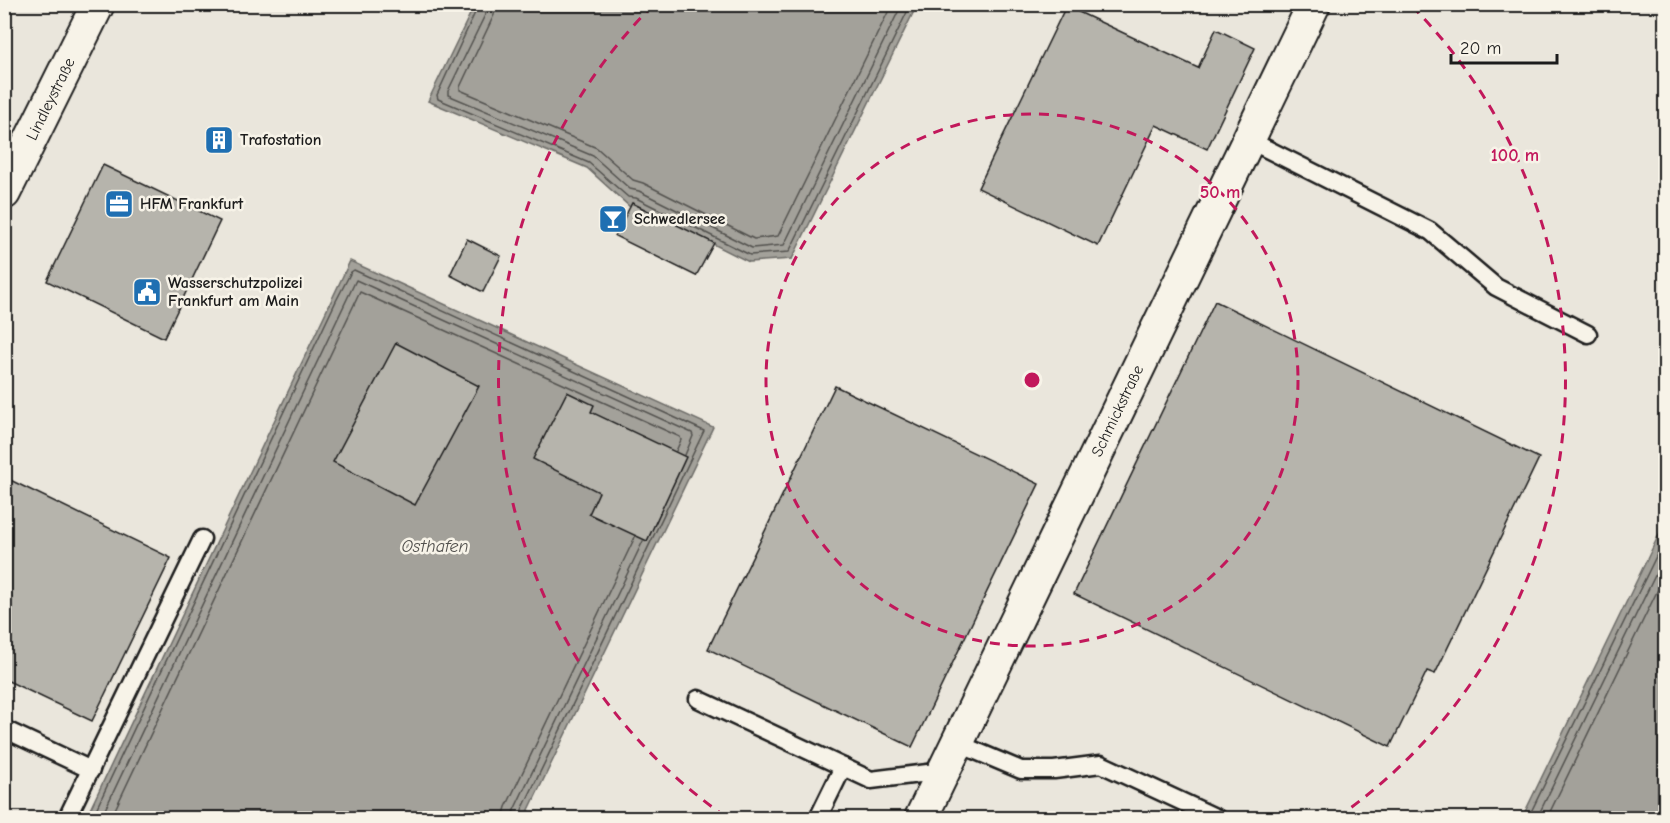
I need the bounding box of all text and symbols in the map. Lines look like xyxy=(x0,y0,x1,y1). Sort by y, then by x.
scale bar xyxy=(1451,27,1558,65)
text: 20 m xyxy=(1460,38,1501,59)
street label: Lindleystraße xyxy=(23,55,79,143)
building icon: Trafostation xyxy=(203,124,235,156)
place label: Trafostation xyxy=(240,131,321,149)
text: 100 m xyxy=(1491,145,1539,166)
text: 50 m xyxy=(1200,182,1240,203)
office icon: HFM Frankfurt xyxy=(103,188,135,220)
place label: HFM Frankfurt xyxy=(140,195,244,213)
bar icon: Schwedlersee xyxy=(597,203,629,235)
place label: Schwedlersee xyxy=(634,210,726,228)
place label: Wasserschutzpolizei Frankfurt am Main xyxy=(168,274,303,310)
public building icon: Wasserschutzpolizei Frankfurt am Main xyxy=(131,276,163,308)
street label: Schmickstraße xyxy=(1088,362,1147,460)
centre of rings xyxy=(1022,370,1042,390)
water label: Osthafen xyxy=(401,536,469,557)

